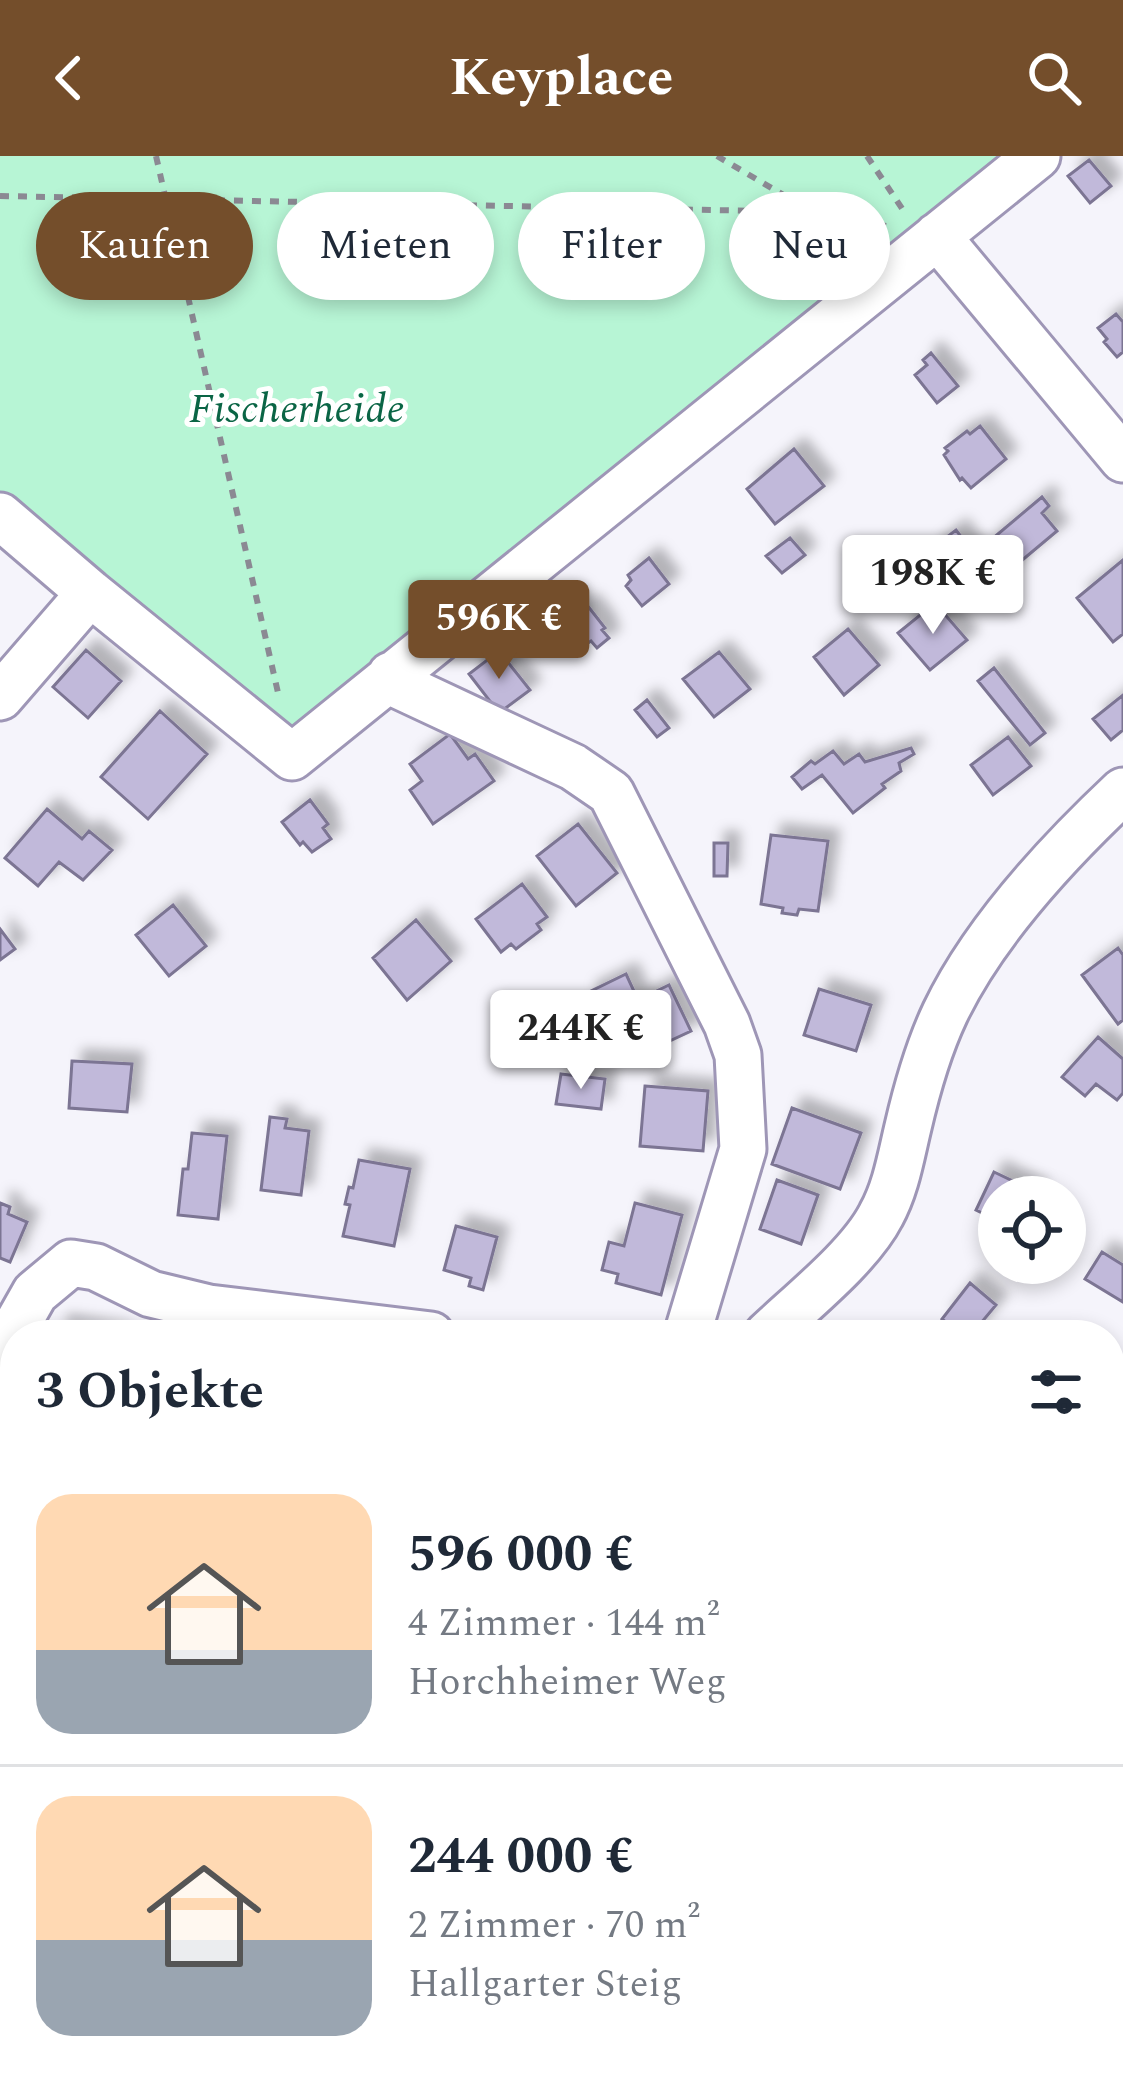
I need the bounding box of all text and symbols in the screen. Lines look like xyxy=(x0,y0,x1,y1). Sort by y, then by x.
text: Keyplace xyxy=(449,37,674,119)
icon: back xyxy=(36,45,102,111)
icon: search xyxy=(1021,45,1087,111)
chip: Kaufen xyxy=(36,192,253,300)
chip: Mieten xyxy=(277,192,494,300)
chip: Filter xyxy=(518,192,705,300)
chip: Neu xyxy=(729,192,890,300)
park label: Fischerheide xyxy=(189,378,405,441)
pin: 198K € xyxy=(835,535,1031,637)
text: 198K € xyxy=(869,544,997,603)
pin: 596K € xyxy=(401,580,597,682)
text: 596K € xyxy=(435,589,563,648)
pin: 244K € xyxy=(483,990,679,1092)
text: 244K € xyxy=(517,999,645,1058)
map controls xyxy=(978,1176,1086,1284)
button: locate xyxy=(978,1176,1086,1284)
text: 3 Objekte xyxy=(36,1353,264,1431)
icon: filters xyxy=(1023,1359,1089,1425)
text: 596 000 € xyxy=(408,1516,634,1594)
icon: home xyxy=(132,1542,276,1686)
text: 4 Zimmer · 144 m² xyxy=(408,1594,719,1653)
text: Horchheimer Weg xyxy=(408,1653,727,1712)
text: 244 000 € xyxy=(408,1818,634,1896)
icon: home xyxy=(132,1844,276,1988)
text: 2 Zimmer · 70 m² xyxy=(408,1896,700,1955)
text: Hallgarter Steig xyxy=(408,1955,682,2014)

